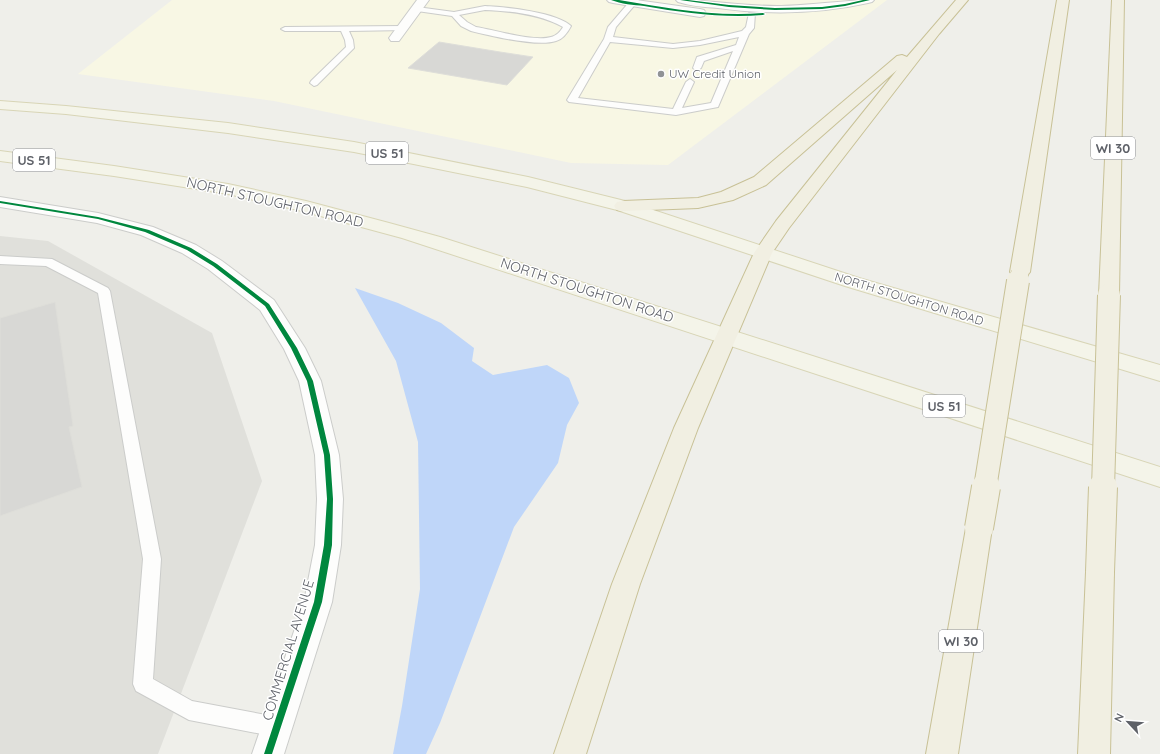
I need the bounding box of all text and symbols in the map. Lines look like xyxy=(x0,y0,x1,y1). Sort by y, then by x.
place label: UW Credit Union xyxy=(669,66,761,81)
marker: UW Credit Union xyxy=(656,69,666,79)
road number: WI 30 xyxy=(1091,137,1135,159)
road number: US 51 xyxy=(366,142,408,164)
road number: US 51 xyxy=(13,149,55,171)
street label: NORTH STOUGHTON ROAD xyxy=(185,173,365,231)
street label: NORTH STOUGHTON ROAD xyxy=(498,253,676,327)
street label: NORTH STOUGHTON ROAD xyxy=(833,269,986,328)
road number: US 51 xyxy=(923,395,965,417)
street label: COMMERCIAL AVENUE xyxy=(258,577,318,723)
road number: WI 30 xyxy=(939,630,983,652)
north arrow xyxy=(1108,702,1148,742)
text: N xyxy=(1111,711,1127,724)

